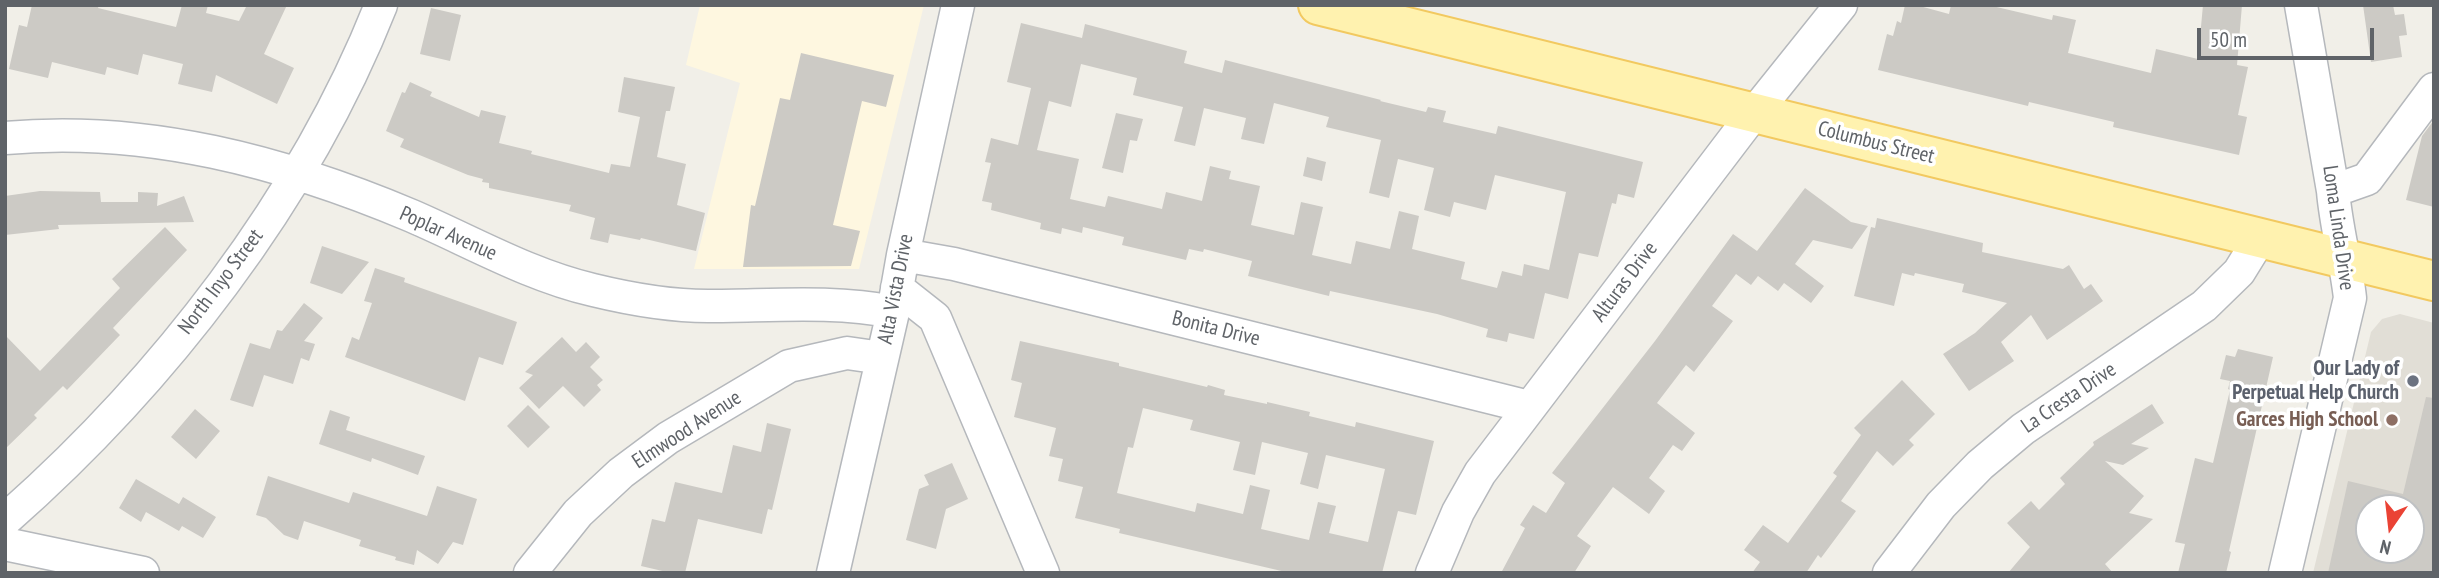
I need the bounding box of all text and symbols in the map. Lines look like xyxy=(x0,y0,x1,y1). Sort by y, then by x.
scale bar xyxy=(2201,14,2378,58)
text: 50 m xyxy=(2210,26,2247,53)
street label: Columbus Street xyxy=(1815,116,1937,170)
street label: Loma Linda Drive xyxy=(2317,164,2359,292)
street label: Poplar Avenue xyxy=(396,201,500,267)
street label: North Inyo Street xyxy=(173,224,269,340)
street label: Alta Vista Drive xyxy=(873,232,919,346)
street label: Alturas Drive xyxy=(1587,237,1663,327)
street label: Bonita Drive xyxy=(1170,306,1262,352)
place label: Our Lady of Perpetual Help Church xyxy=(2232,356,2399,406)
street label: La Cresta Drive xyxy=(2017,357,2121,439)
marker: Our Lady of Perpetual Help Church xyxy=(2405,373,2421,389)
street label: Elmwood Avenue xyxy=(628,386,746,474)
place label: Garces High School xyxy=(2236,407,2378,433)
marker: Garces High School xyxy=(2384,412,2400,428)
north arrow xyxy=(2355,494,2425,564)
text: N xyxy=(2378,535,2393,560)

